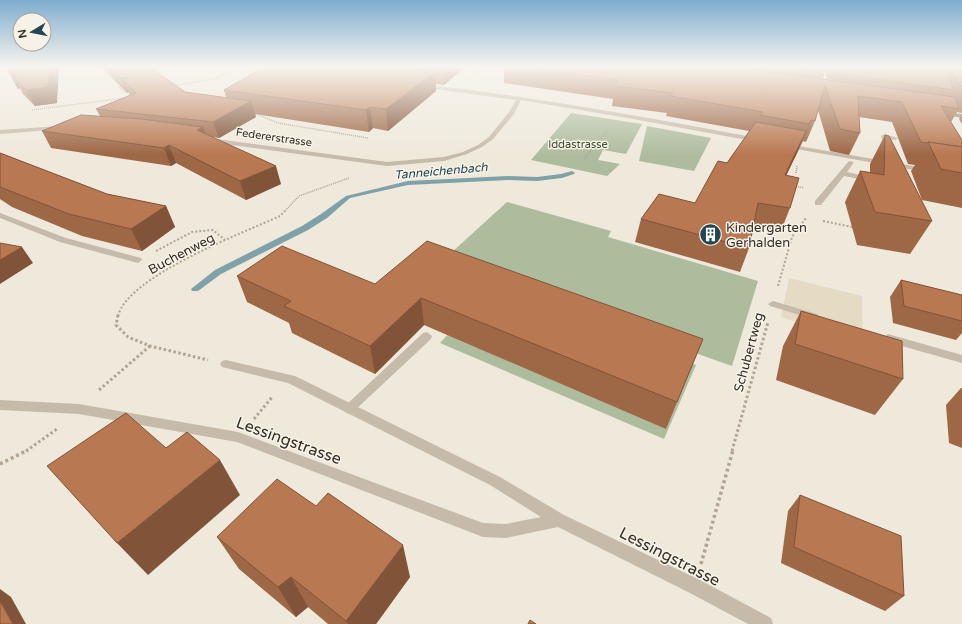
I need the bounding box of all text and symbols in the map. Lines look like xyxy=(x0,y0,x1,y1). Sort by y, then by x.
north arrow xyxy=(12,12,52,52)
text: N xyxy=(15,28,30,39)
street label: Federerstrasse xyxy=(235,126,313,149)
park label: Iddastrasse xyxy=(548,138,608,151)
water label: Tanneichenbach xyxy=(394,160,489,182)
place label: Kindergarten Gerhalden xyxy=(726,220,807,251)
building icon: Kindergarten Gerhalden xyxy=(698,221,724,247)
street label: Buchenweg xyxy=(146,230,217,278)
street label: Schubertweg xyxy=(731,311,767,394)
street label: Lessingstrasse xyxy=(233,413,344,469)
street label: Lessingstrasse xyxy=(616,523,723,591)

